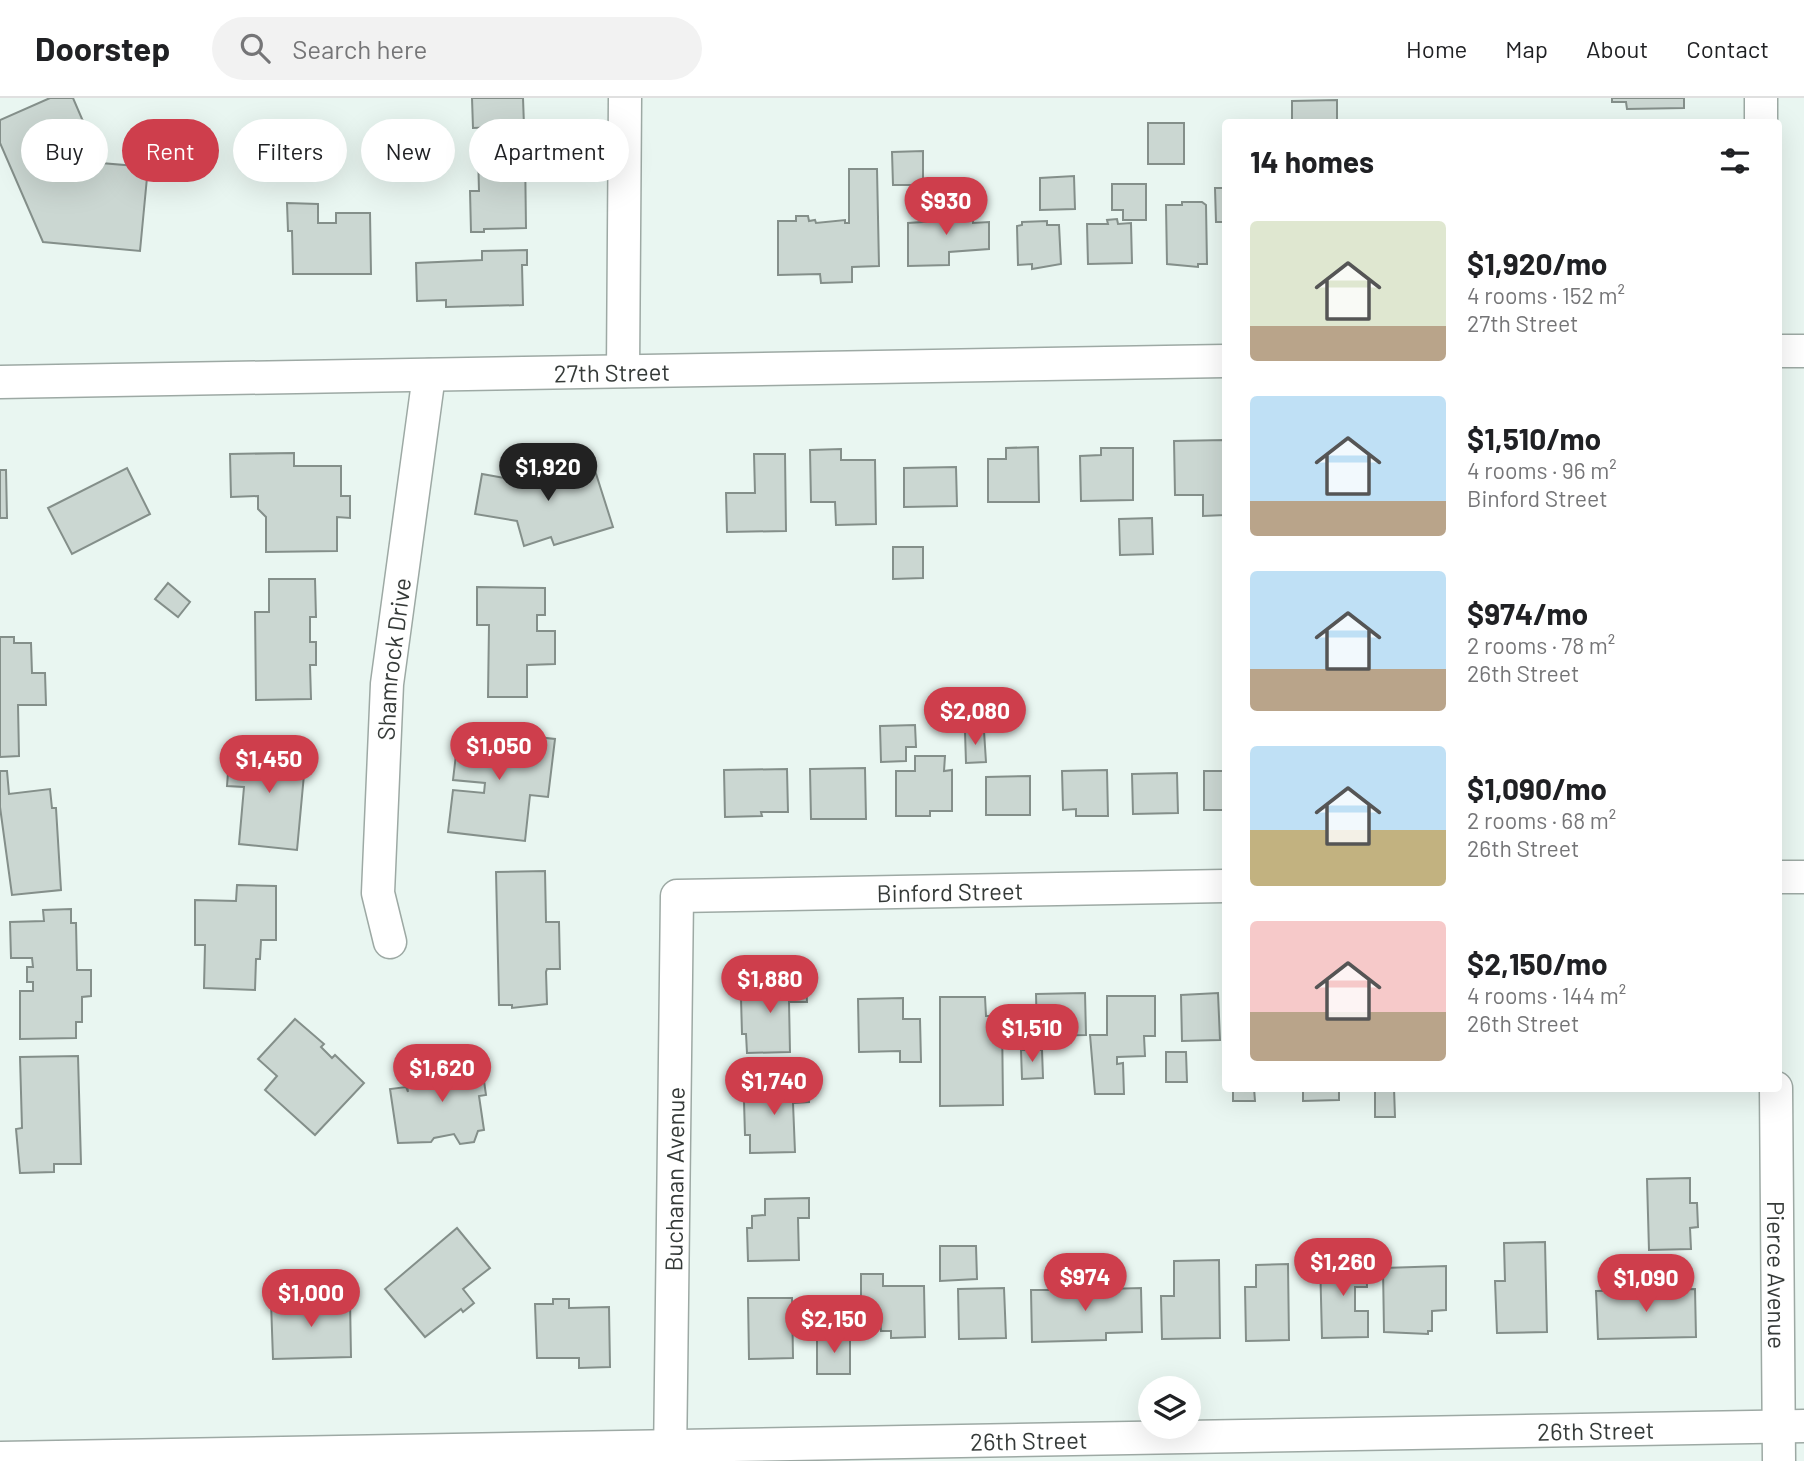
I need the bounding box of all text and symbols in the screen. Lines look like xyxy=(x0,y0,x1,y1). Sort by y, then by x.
search box xyxy=(212,17,702,80)
text: Doorstep xyxy=(35,28,170,68)
icon: search xyxy=(236,29,274,67)
text: Search here xyxy=(292,33,427,64)
text: Home xyxy=(1406,34,1467,63)
text: Map xyxy=(1505,34,1548,63)
text: About xyxy=(1586,34,1648,63)
text: Contact xyxy=(1686,34,1769,63)
chip: Buy xyxy=(21,119,108,182)
chip: Rent xyxy=(122,119,219,182)
chip: Filters xyxy=(233,119,347,182)
chip: New xyxy=(361,119,455,182)
chip: Apartment xyxy=(469,119,629,182)
icon: filters xyxy=(1716,142,1754,180)
text: 14 homes xyxy=(1250,143,1374,179)
pin: $930 xyxy=(905,178,987,237)
text: $930 xyxy=(921,186,971,214)
text: $1,920/mo xyxy=(1467,245,1608,281)
icon: home xyxy=(1306,249,1390,333)
text: 4 rooms · 152 m² xyxy=(1467,281,1625,309)
text: 27th Street xyxy=(1467,309,1578,337)
street label: 27th Street xyxy=(554,356,670,387)
text: $1,510/mo xyxy=(1467,420,1601,456)
icon: home xyxy=(1306,424,1390,508)
pin: $1,920 xyxy=(491,444,605,503)
text: $1,920 xyxy=(515,452,581,480)
text: 4 rooms · 96 m² xyxy=(1467,456,1617,484)
text: Binford Street xyxy=(1467,484,1608,512)
street label: Shamrock Drive xyxy=(370,576,416,741)
text: $974/mo xyxy=(1467,595,1588,631)
icon: home xyxy=(1306,599,1390,683)
text: 2 rooms · 78 m² xyxy=(1467,631,1615,659)
text: 26th Street xyxy=(1467,659,1579,687)
pin: $2,080 xyxy=(918,688,1032,747)
text: $2,080 xyxy=(940,696,1010,724)
pin: $1,050 xyxy=(442,722,556,782)
text: $1,050 xyxy=(466,731,532,759)
pin: $1,450 xyxy=(212,736,326,795)
text: $1,450 xyxy=(236,744,302,772)
text: $1,090/mo xyxy=(1467,770,1607,806)
icon: home xyxy=(1306,774,1390,858)
text: 2 rooms · 68 m² xyxy=(1467,806,1616,834)
text: 26th Street xyxy=(1467,834,1579,862)
street label: Binford Street xyxy=(876,875,1024,907)
text: $2,150/mo xyxy=(1467,945,1608,981)
icon: home xyxy=(1306,949,1390,1033)
pin: $1,880 xyxy=(713,956,827,1015)
text: $1,880 xyxy=(737,964,803,992)
text: 4 rooms · 144 m² xyxy=(1467,981,1626,1009)
pin: $1,510 xyxy=(975,1004,1089,1064)
text: 26th Street xyxy=(1467,1009,1579,1037)
text: $1,510 xyxy=(1002,1013,1062,1041)
pin: $1,620 xyxy=(385,1044,499,1104)
text: $1,620 xyxy=(409,1053,475,1081)
pin: $1,740 xyxy=(717,1058,831,1117)
text: $1,740 xyxy=(741,1066,807,1094)
street label: Buchanan Avenue xyxy=(658,1087,689,1271)
street label: Pierce Avenue xyxy=(1762,1201,1793,1349)
pin: $1,260 xyxy=(1286,1238,1400,1298)
text: $1,260 xyxy=(1310,1247,1376,1275)
pin: $974 xyxy=(1044,1254,1126,1313)
pin: $1,090 xyxy=(1589,1254,1703,1314)
text: $974 xyxy=(1060,1262,1110,1290)
text: $1,090 xyxy=(1613,1263,1679,1291)
pin: $1,000 xyxy=(254,1270,368,1329)
text: $1,000 xyxy=(278,1278,344,1306)
pin: $2,150 xyxy=(777,1296,891,1355)
text: $2,150 xyxy=(801,1304,867,1332)
map controls xyxy=(1138,1376,1201,1439)
button: layers xyxy=(1138,1376,1201,1439)
street label: 26th Street xyxy=(1537,1414,1655,1445)
street label: 26th Street xyxy=(970,1424,1088,1455)

